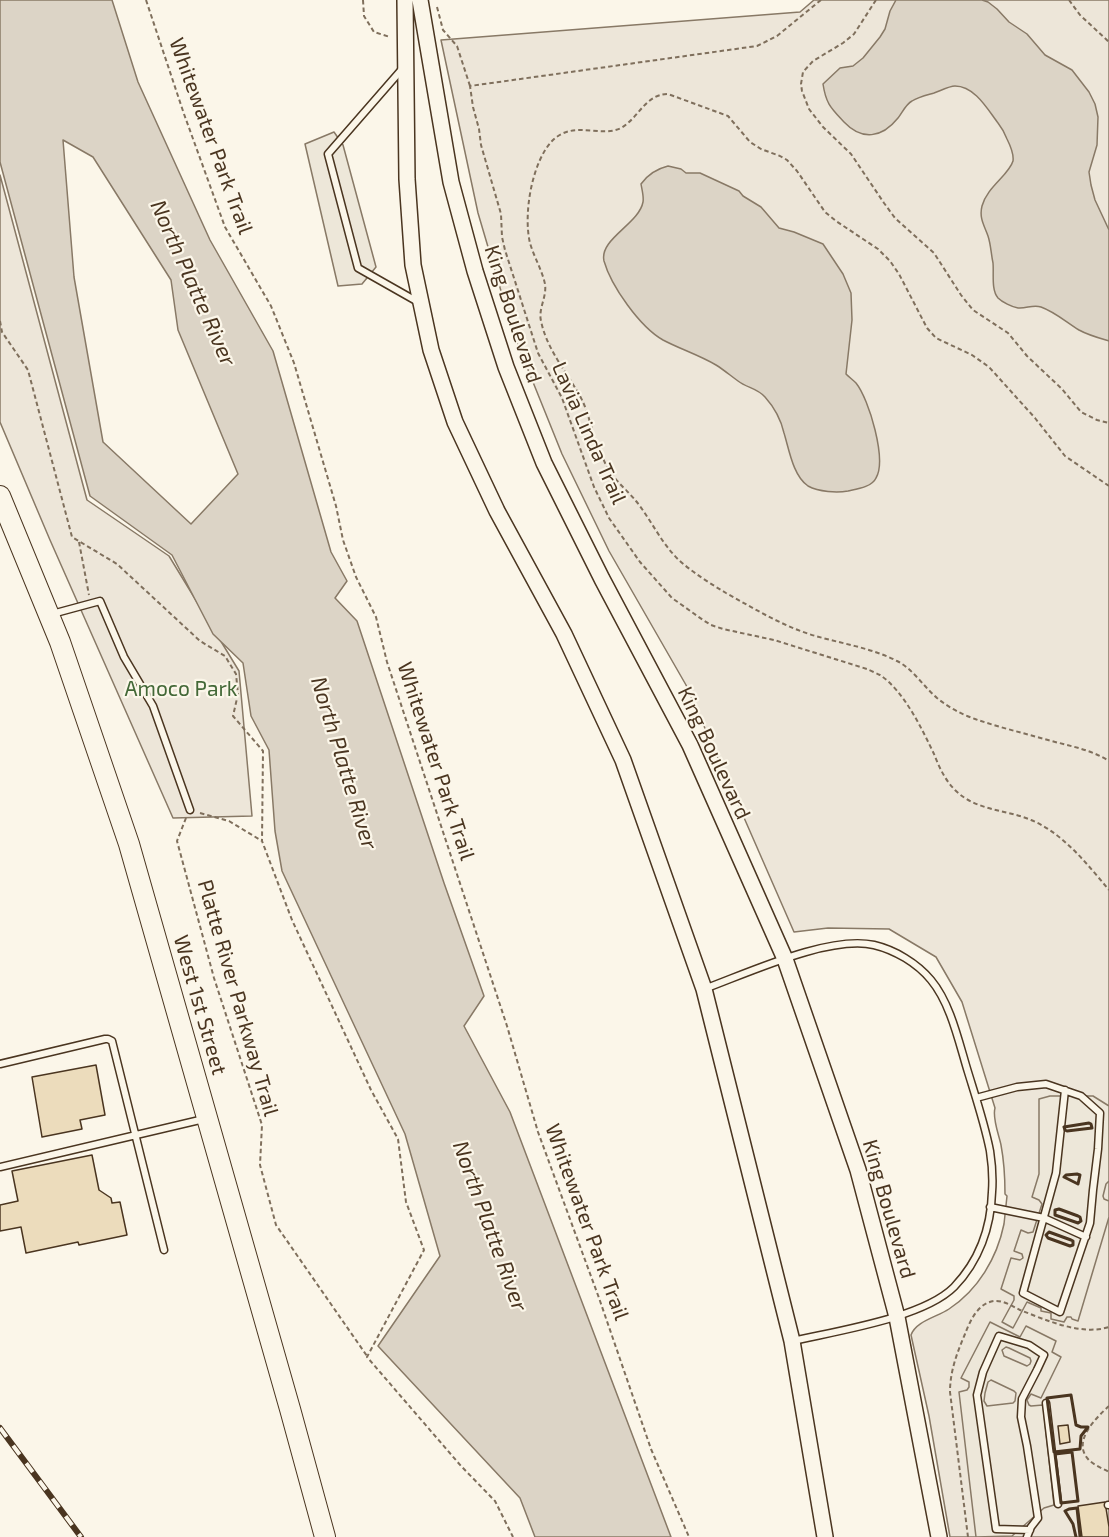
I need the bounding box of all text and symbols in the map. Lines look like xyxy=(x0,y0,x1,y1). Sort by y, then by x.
street label: Whitewater Park Trail xyxy=(164,34,258,238)
water label: North Platte River xyxy=(145,196,241,370)
street label: King Boulevard xyxy=(479,242,547,386)
street label: Lavia Linda Trail xyxy=(546,358,632,508)
street label: Whitewater Park Trail xyxy=(392,659,480,863)
water label: North Platte River xyxy=(305,674,383,852)
park label: Amoco Park xyxy=(124,676,238,702)
street label: King Boulevard xyxy=(672,683,756,823)
street label: Platte River Parkway Trail xyxy=(192,877,284,1119)
street label: West 1st Street xyxy=(168,932,232,1078)
street label: Whitewater Park Trail xyxy=(540,1120,634,1324)
water label: North Platte River xyxy=(447,1137,533,1315)
street label: King Boulevard xyxy=(857,1137,921,1281)

